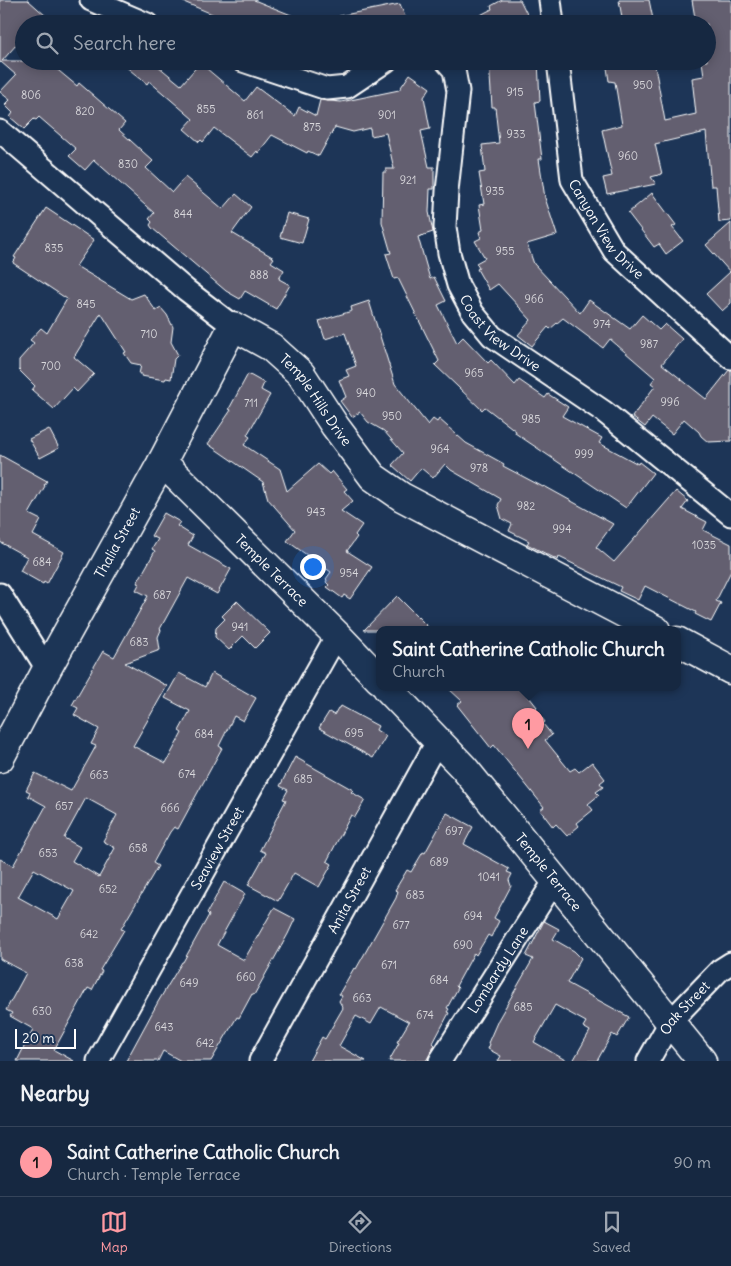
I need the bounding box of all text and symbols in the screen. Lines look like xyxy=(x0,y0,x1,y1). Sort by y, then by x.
search box xyxy=(15,15,716,70)
icon: search xyxy=(33,29,61,57)
text: Search here xyxy=(73,31,176,55)
house number: 950 xyxy=(633,78,653,92)
house number: 915 xyxy=(506,85,524,99)
house number: 806 xyxy=(21,88,41,102)
house number: 855 xyxy=(197,102,216,116)
house number: 820 xyxy=(75,104,95,118)
house number: 861 xyxy=(246,108,264,122)
house number: 901 xyxy=(378,108,396,122)
house number: 875 xyxy=(303,120,321,134)
house number: 933 xyxy=(507,127,525,141)
house number: 960 xyxy=(618,149,638,163)
house number: 830 xyxy=(118,157,138,171)
house number: 921 xyxy=(400,173,416,187)
street label: Canyon View Drive xyxy=(565,176,648,283)
house number: 935 xyxy=(486,184,504,198)
house number: 844 xyxy=(173,207,193,221)
house number: 835 xyxy=(45,241,63,255)
house number: 955 xyxy=(496,244,514,258)
house number: 888 xyxy=(249,268,269,282)
street label: Coast View Drive xyxy=(456,292,544,375)
house number: 966 xyxy=(524,292,544,306)
house number: 845 xyxy=(76,297,96,311)
house number: 974 xyxy=(593,317,611,331)
house number: 710 xyxy=(141,327,158,341)
house number: 987 xyxy=(640,337,659,351)
street label: Temple Hills Drive xyxy=(276,350,356,449)
house number: 700 xyxy=(41,359,61,373)
house number: 965 xyxy=(465,366,484,380)
house number: 940 xyxy=(356,386,376,400)
house number: 996 xyxy=(661,395,680,409)
house number: 711 xyxy=(244,396,258,410)
house number: 950 xyxy=(382,409,402,423)
house number: 985 xyxy=(522,412,541,426)
house number: 964 xyxy=(430,442,450,456)
house number: 999 xyxy=(575,447,593,461)
house number: 978 xyxy=(470,461,488,475)
house number: 982 xyxy=(517,499,535,513)
street label: Thalia Street xyxy=(90,504,144,581)
house number: 943 xyxy=(307,505,325,519)
house number: 994 xyxy=(552,522,572,536)
street label: Temple Terrace xyxy=(231,530,312,610)
house number: 1035 xyxy=(692,538,716,552)
your location xyxy=(300,554,326,580)
house number: 684 xyxy=(32,555,52,569)
house number: 954 xyxy=(339,566,359,580)
house number: 687 xyxy=(153,588,172,602)
house number: 941 xyxy=(232,620,248,634)
popup xyxy=(376,626,681,691)
house number: 683 xyxy=(130,635,148,649)
text: Saint Catherine Catholic Church xyxy=(392,637,665,661)
text: Church xyxy=(392,661,445,681)
pin: 1 xyxy=(512,708,544,749)
house number: 695 xyxy=(345,726,364,740)
house number: 684 xyxy=(194,727,214,741)
house number: 674 xyxy=(178,767,196,781)
house number: 663 xyxy=(90,768,108,782)
house number: 685 xyxy=(293,772,313,786)
house number: 657 xyxy=(55,799,74,813)
house number: 666 xyxy=(160,801,180,815)
street label: Seaview Street xyxy=(187,803,248,893)
house number: 697 xyxy=(445,824,464,838)
street label: Temple Terrace xyxy=(511,829,586,915)
house number: 658 xyxy=(128,841,148,855)
house number: 653 xyxy=(39,846,57,860)
house number: 689 xyxy=(429,855,449,869)
street label: Anita Street xyxy=(323,863,375,937)
house number: 1041 xyxy=(478,870,500,884)
house number: 652 xyxy=(99,882,117,896)
house number: 683 xyxy=(406,888,424,902)
house number: 694 xyxy=(463,909,483,923)
house number: 677 xyxy=(392,918,410,932)
street label: Lombardy Lane xyxy=(464,923,532,1017)
house number: 642 xyxy=(80,927,98,941)
house number: 690 xyxy=(453,938,473,952)
house number: 638 xyxy=(65,956,83,970)
house number: 671 xyxy=(381,958,397,972)
house number: 660 xyxy=(236,970,256,984)
house number: 684 xyxy=(429,973,449,987)
house number: 649 xyxy=(179,976,199,990)
street label: Oak Street xyxy=(656,977,714,1038)
house number: 663 xyxy=(353,991,371,1005)
house number: 685 xyxy=(513,1000,533,1014)
house number: 630 xyxy=(32,1004,52,1018)
house number: 674 xyxy=(416,1008,434,1022)
house number: 643 xyxy=(155,1020,173,1034)
scale bar xyxy=(15,1026,76,1049)
text: 20 m xyxy=(22,1029,55,1047)
house number: 642 xyxy=(196,1036,214,1050)
text: Nearby xyxy=(20,1080,90,1107)
text: Saint Catherine Catholic Church xyxy=(67,1140,340,1164)
text: 1 xyxy=(33,1152,39,1172)
text: 90 m xyxy=(673,1152,711,1172)
text: Church · Temple Terrace xyxy=(67,1164,240,1184)
tab: Map xyxy=(100,1208,128,1256)
tab: Directions xyxy=(329,1208,392,1256)
tab: Saved xyxy=(592,1208,631,1256)

